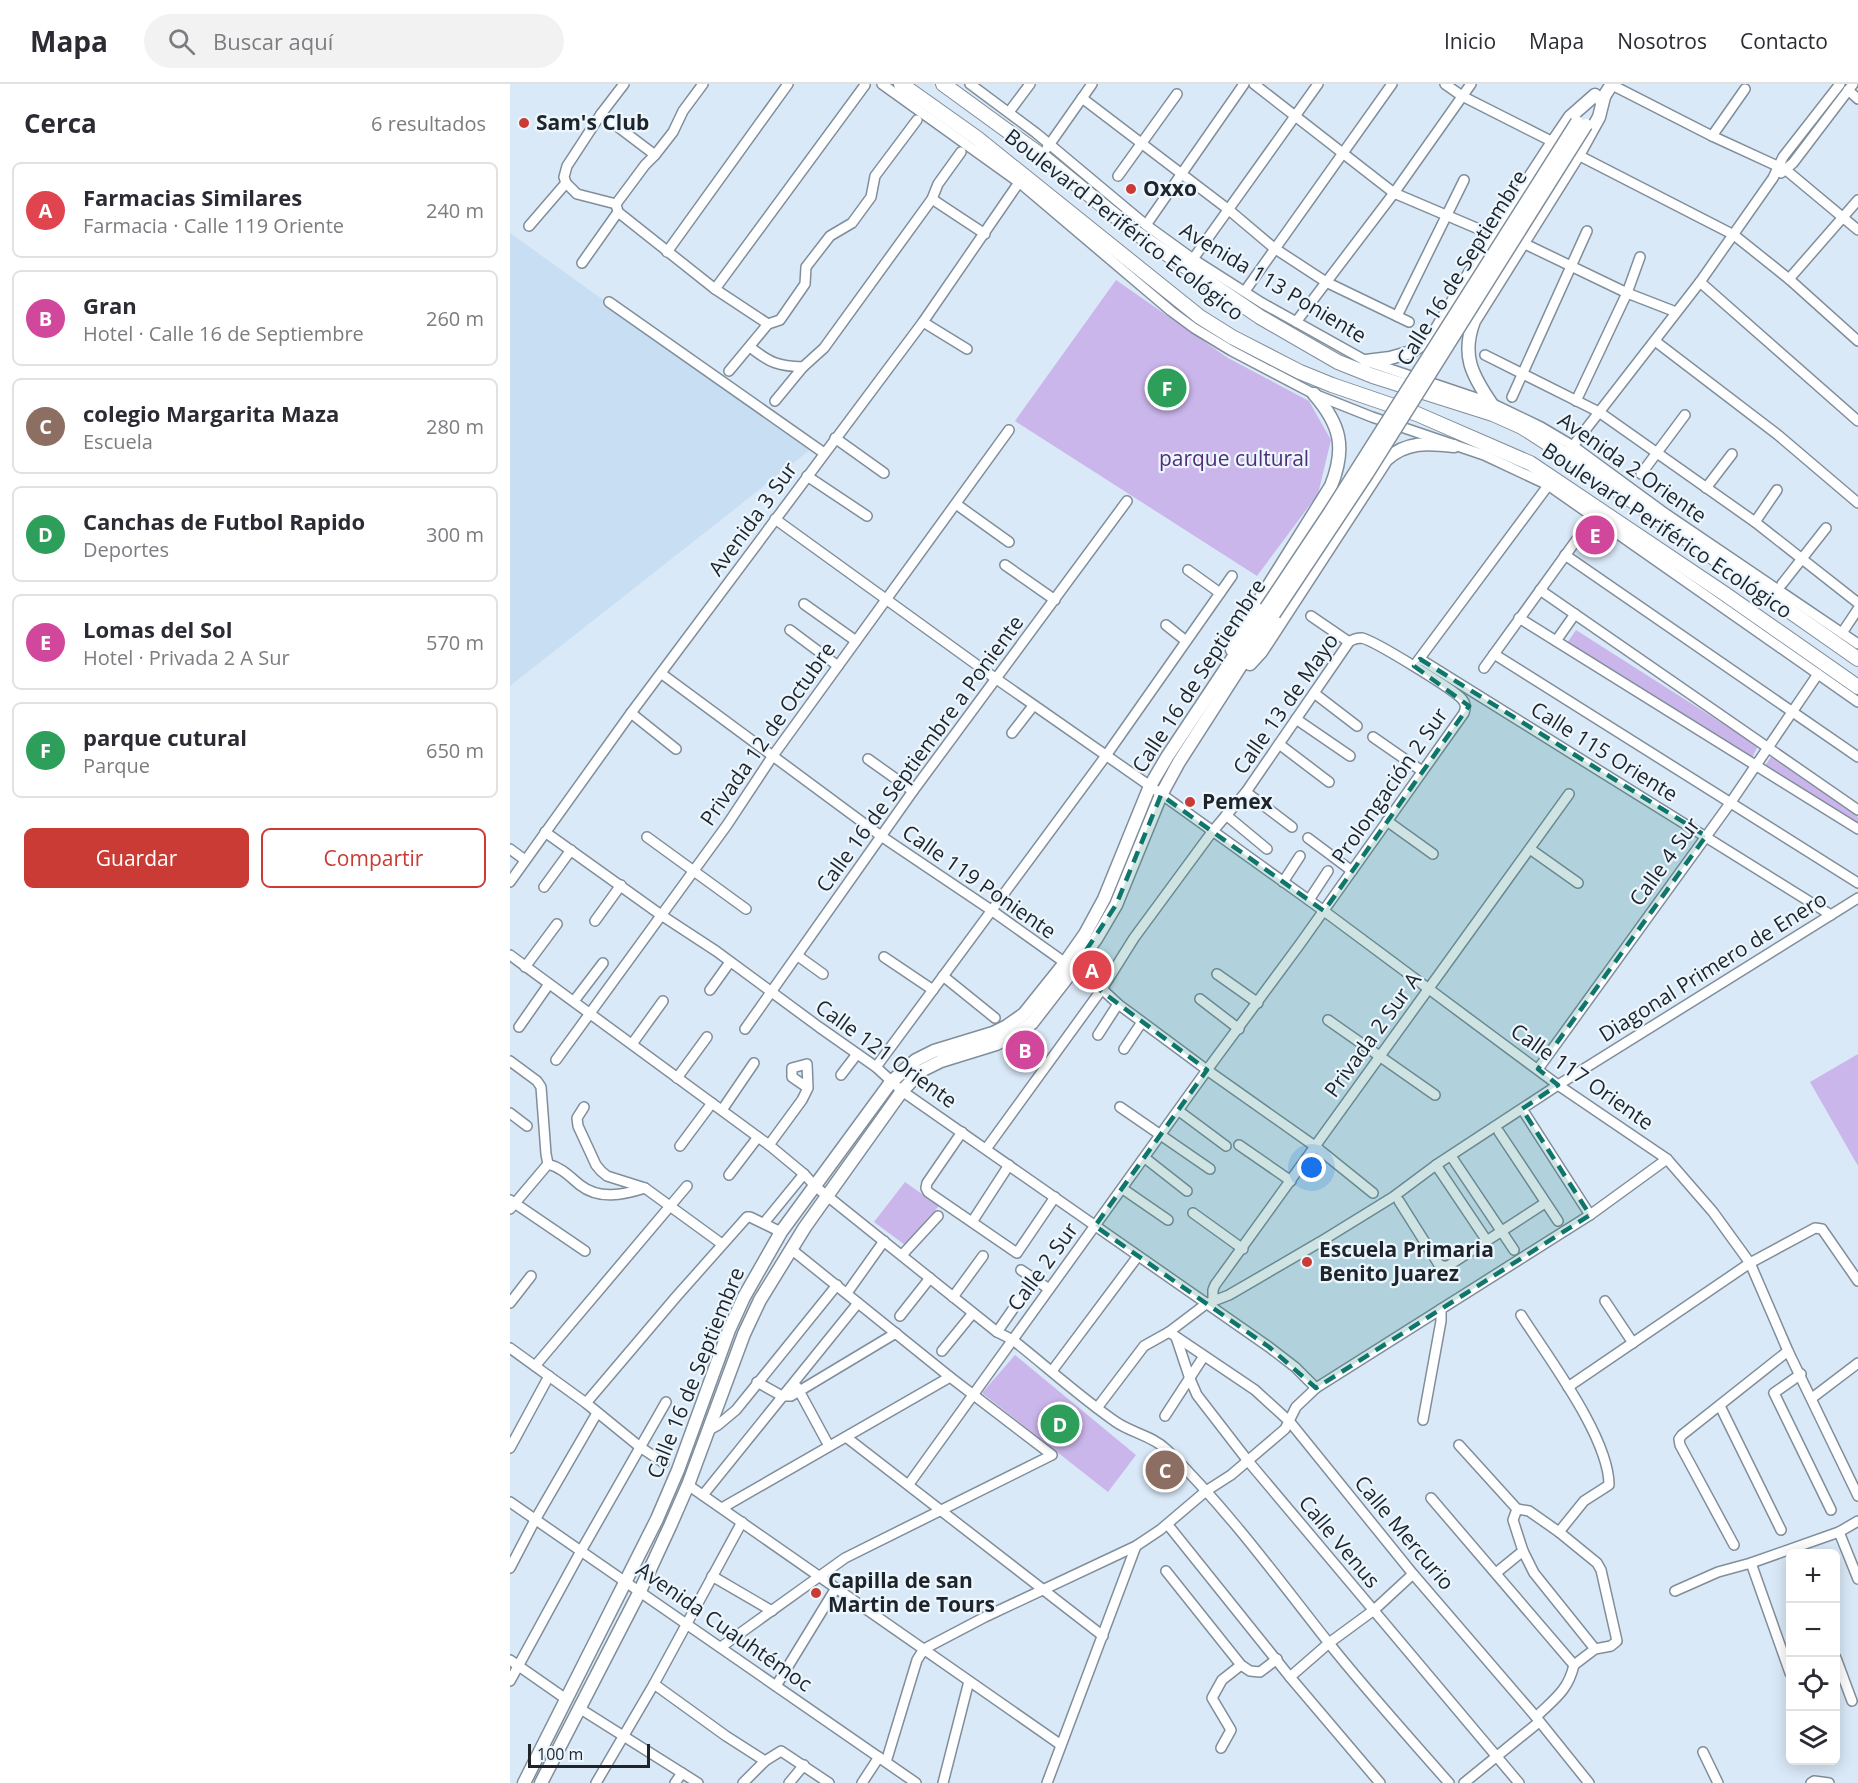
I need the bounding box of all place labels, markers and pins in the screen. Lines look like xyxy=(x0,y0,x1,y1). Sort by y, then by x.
place label: Sam's Club xyxy=(536,108,649,136)
marker: Sam's Club xyxy=(517,116,531,130)
place label: Oxxo xyxy=(1143,174,1197,202)
marker: Oxxo xyxy=(1124,182,1138,196)
pin: F xyxy=(1148,366,1186,410)
pin: E xyxy=(1576,512,1614,558)
place label: Pemex xyxy=(1202,787,1274,815)
marker: Pemex xyxy=(1183,795,1197,809)
pin: A xyxy=(1072,948,1112,992)
pin: B xyxy=(1006,1028,1044,1072)
place label: Escuela Primaria Benito Juarez xyxy=(1319,1235,1494,1287)
marker: Escuela Primaria Benito Juarez xyxy=(1300,1255,1314,1269)
pin: D xyxy=(1040,1402,1080,1446)
pin: C xyxy=(1146,1448,1184,1492)
place label: Capilla de san Martin de Tours xyxy=(828,1566,995,1618)
marker: Capilla de san Martin de Tours xyxy=(809,1586,823,1600)

